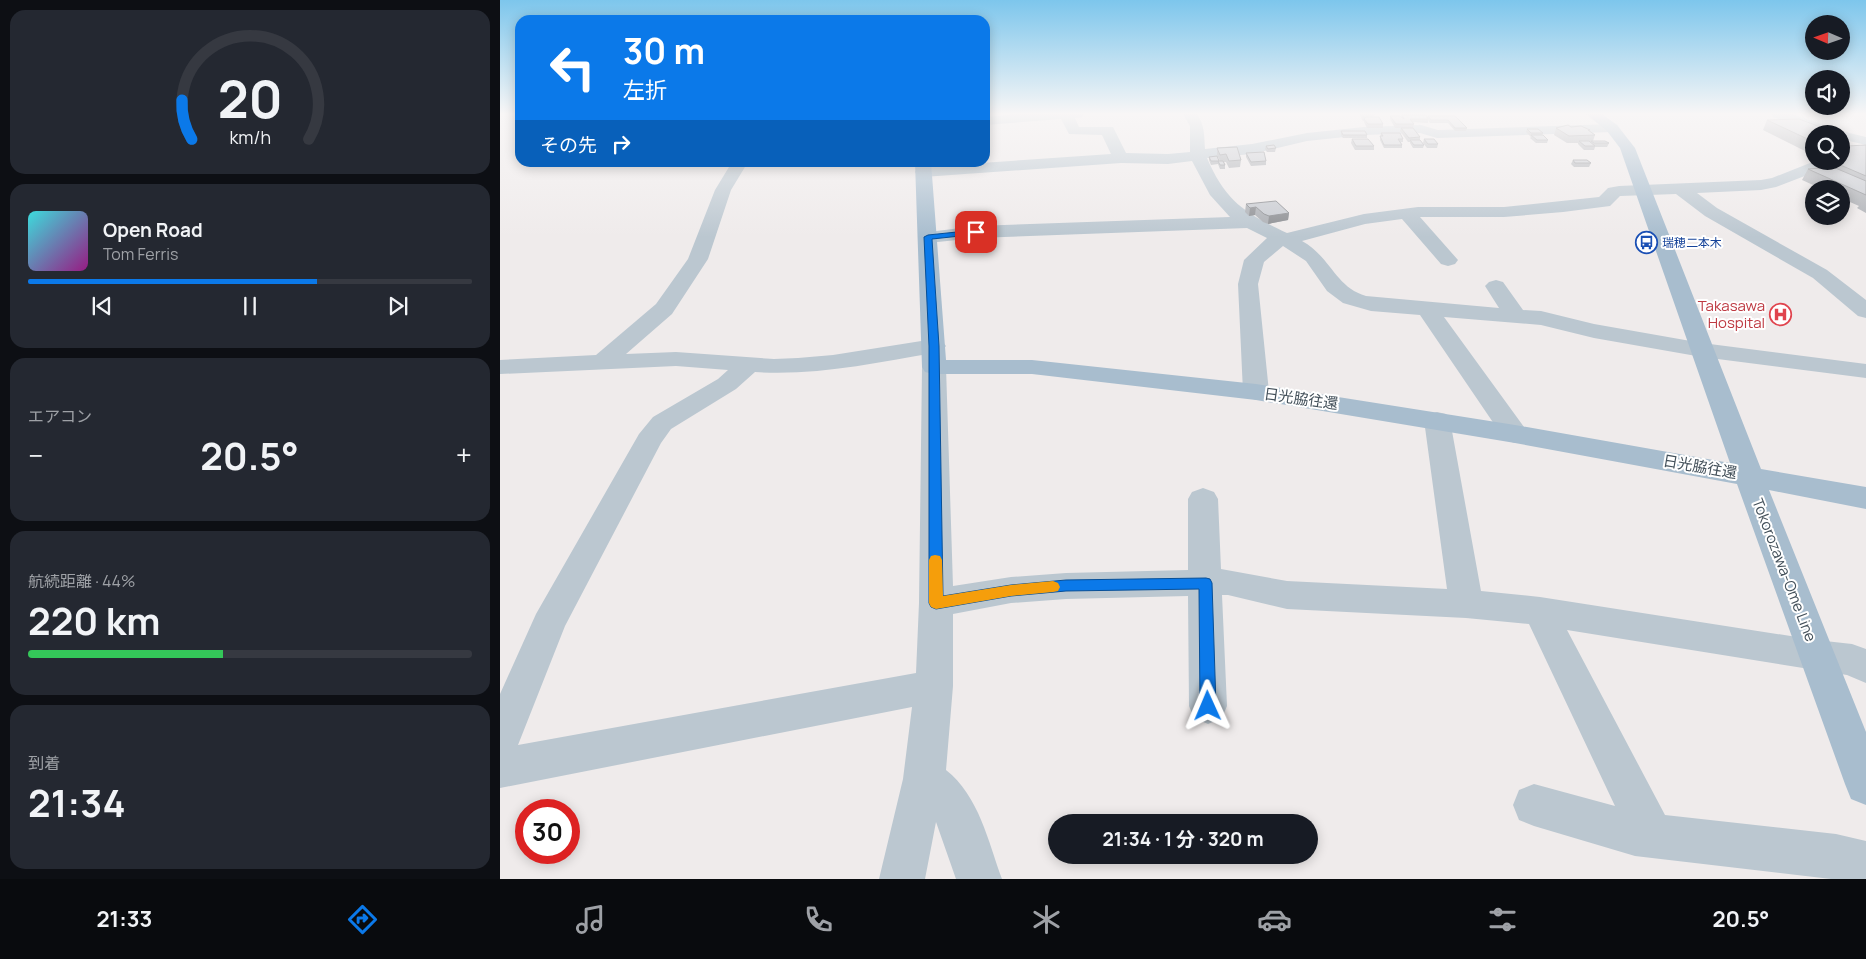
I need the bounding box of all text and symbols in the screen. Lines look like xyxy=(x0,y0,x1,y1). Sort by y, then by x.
north arrow xyxy=(1805,15,1850,60)
map controls xyxy=(1805,15,1850,225)
text: 30 m xyxy=(623,27,705,75)
icon: left xyxy=(540,35,605,100)
text: 20 xyxy=(217,63,283,134)
button: sound xyxy=(1805,70,1850,115)
text: 左折 xyxy=(623,75,667,105)
text: km/h xyxy=(229,125,271,149)
button: search xyxy=(1805,125,1850,170)
icon: right xyxy=(607,130,635,158)
text: その先 xyxy=(540,132,597,158)
button: layers xyxy=(1805,180,1850,225)
pin xyxy=(955,211,997,253)
text: Open Road xyxy=(103,217,203,243)
icon: arrive xyxy=(962,218,990,246)
bus stop icon: 瑞穂二本木 xyxy=(1634,231,1658,255)
place label: 瑞穂二本木 xyxy=(1662,234,1722,251)
text: Tom Ferris xyxy=(103,243,178,265)
icon: previous xyxy=(88,292,116,320)
icon: pause xyxy=(236,292,264,320)
icon: next xyxy=(384,292,412,320)
place label: Takasawa Hospital xyxy=(1698,295,1765,333)
hospital icon: Takasawa Hospital xyxy=(1769,303,1793,327)
street label: 日光脇往還 xyxy=(1262,383,1340,414)
text: エアコン xyxy=(28,405,92,427)
text: 20.5° xyxy=(200,429,299,481)
text: − xyxy=(28,436,43,474)
text: + xyxy=(456,436,472,474)
street label: 日光脇往還 xyxy=(1661,450,1739,483)
street label: Tokorozawa-Ome Line xyxy=(1747,495,1822,645)
text: 航続距離 · 44% xyxy=(28,570,135,592)
text: 220 km xyxy=(28,594,160,646)
position arrow xyxy=(1181,679,1233,731)
text: 到着 xyxy=(28,752,60,774)
text: 21:34 xyxy=(28,776,126,828)
speed limit sign: 30 xyxy=(515,799,580,864)
text: 21:34 · 1 分 · 320 m xyxy=(1103,826,1263,852)
icon: directions xyxy=(345,902,380,937)
icon: music xyxy=(573,902,608,937)
icon: phone xyxy=(801,902,836,937)
icon: climate xyxy=(1029,902,1064,937)
icon: car xyxy=(1257,902,1292,937)
icon: filters xyxy=(1485,902,1520,937)
text: 21:33 xyxy=(96,904,152,934)
text: 20.5° xyxy=(1712,904,1769,934)

